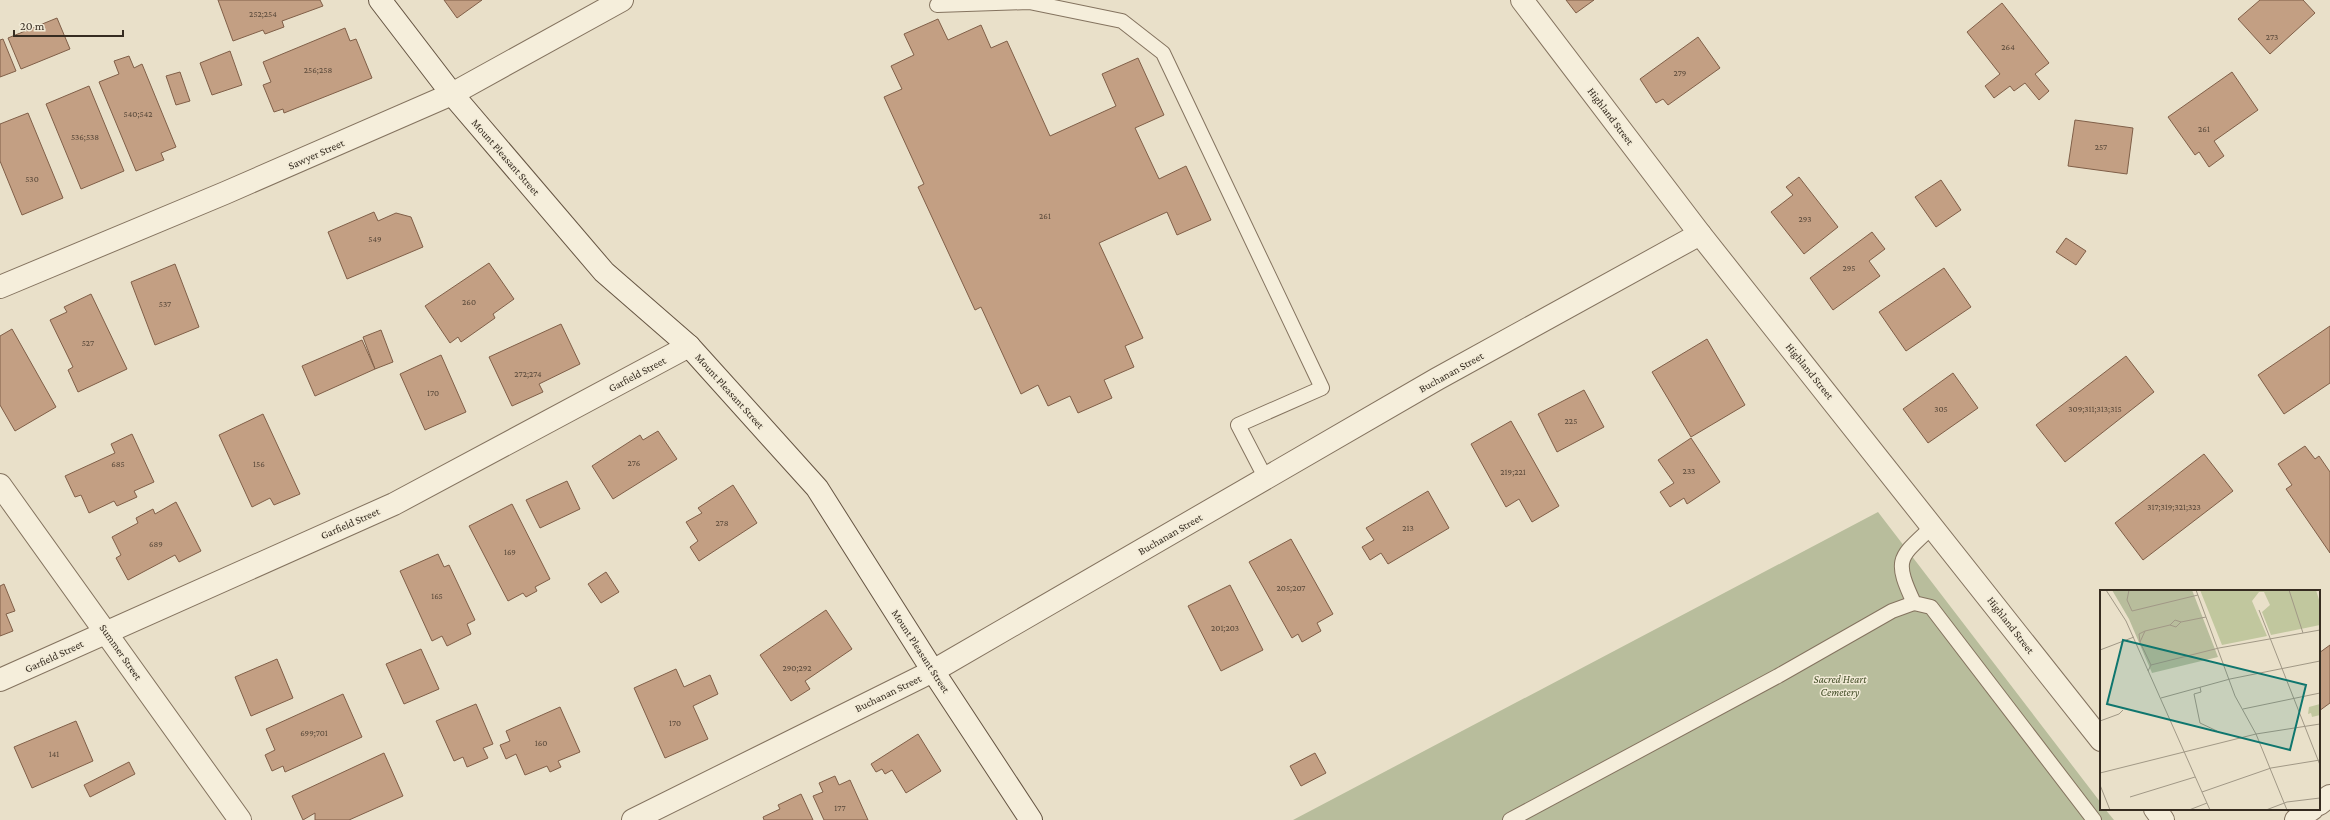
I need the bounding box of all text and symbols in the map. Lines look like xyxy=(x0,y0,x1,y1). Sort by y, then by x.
house number: 252;254 xyxy=(249,9,277,19)
scale bar xyxy=(14,12,123,38)
text: 20 m xyxy=(20,19,45,33)
house number: 273 xyxy=(2266,32,2278,42)
house number: 264 xyxy=(2001,42,2015,52)
house number: 256;258 xyxy=(304,65,332,75)
house number: 279 xyxy=(1674,68,1687,78)
street label: Highland Street xyxy=(1585,85,1637,148)
house number: 540;542 xyxy=(123,109,153,119)
street label: Mount Pleasant Street xyxy=(470,116,543,198)
house number: 261 xyxy=(2198,124,2210,134)
house number: 536;538 xyxy=(71,132,99,142)
street label: Sawyer Street xyxy=(286,136,347,173)
house number: 257 xyxy=(2095,142,2107,152)
house number: 530 xyxy=(25,174,39,184)
house number: 261 xyxy=(1039,211,1051,221)
house number: 293 xyxy=(1799,214,1812,224)
house number: 549 xyxy=(368,234,382,244)
house number: 295 xyxy=(1842,263,1856,273)
house number: 260 xyxy=(462,297,476,307)
house number: 537 xyxy=(159,299,171,309)
house number: 527 xyxy=(82,338,94,348)
street label: Highland Street xyxy=(1783,340,1837,402)
street label: Buchanan Street xyxy=(1417,349,1486,395)
street label: Mount Pleasant Street xyxy=(693,351,767,431)
street label: Garfield Street xyxy=(606,354,668,394)
house number: 272;274 xyxy=(514,369,542,379)
house number: 170 xyxy=(427,388,439,398)
house number: 305 xyxy=(1934,404,1948,414)
house number: 309;311;313;315 xyxy=(2068,404,2122,414)
house number: 225 xyxy=(1565,416,1577,426)
house number: 276 xyxy=(628,458,641,468)
house number: 685 xyxy=(111,459,125,469)
house number: 156 xyxy=(253,459,265,469)
house number: 233 xyxy=(1683,466,1695,476)
house number: 219;221 xyxy=(1500,467,1526,477)
house number: 317;319;321;323 xyxy=(2147,502,2201,512)
street label: Garfield Street xyxy=(319,505,382,541)
street label: Buchanan Street xyxy=(1136,511,1205,557)
house number: 278 xyxy=(715,518,729,528)
house number: 213 xyxy=(1402,523,1414,533)
house number: 689 xyxy=(149,539,163,549)
house number: 169 xyxy=(504,547,516,557)
house number: 205;207 xyxy=(1277,583,1306,593)
inset map xyxy=(2100,590,2320,810)
house number: 165 xyxy=(431,591,443,601)
street label: Highland Street xyxy=(1984,594,2037,657)
street label: Mount Pleasant Street xyxy=(890,607,953,695)
street label: Summer Street xyxy=(97,622,145,682)
house number: 201;203 xyxy=(1211,623,1239,633)
street label: Garfield Street xyxy=(23,637,85,675)
house number: 290;292 xyxy=(782,663,812,673)
street label: Buchanan Street xyxy=(853,672,923,714)
park label: Sacred Heart Cemetery xyxy=(1814,673,1867,699)
house number: 170 xyxy=(669,718,681,728)
house number: 699;701 xyxy=(300,728,328,738)
house number: 160 xyxy=(535,738,547,748)
house number: 141 xyxy=(49,749,59,759)
house number: 177 xyxy=(834,803,846,813)

